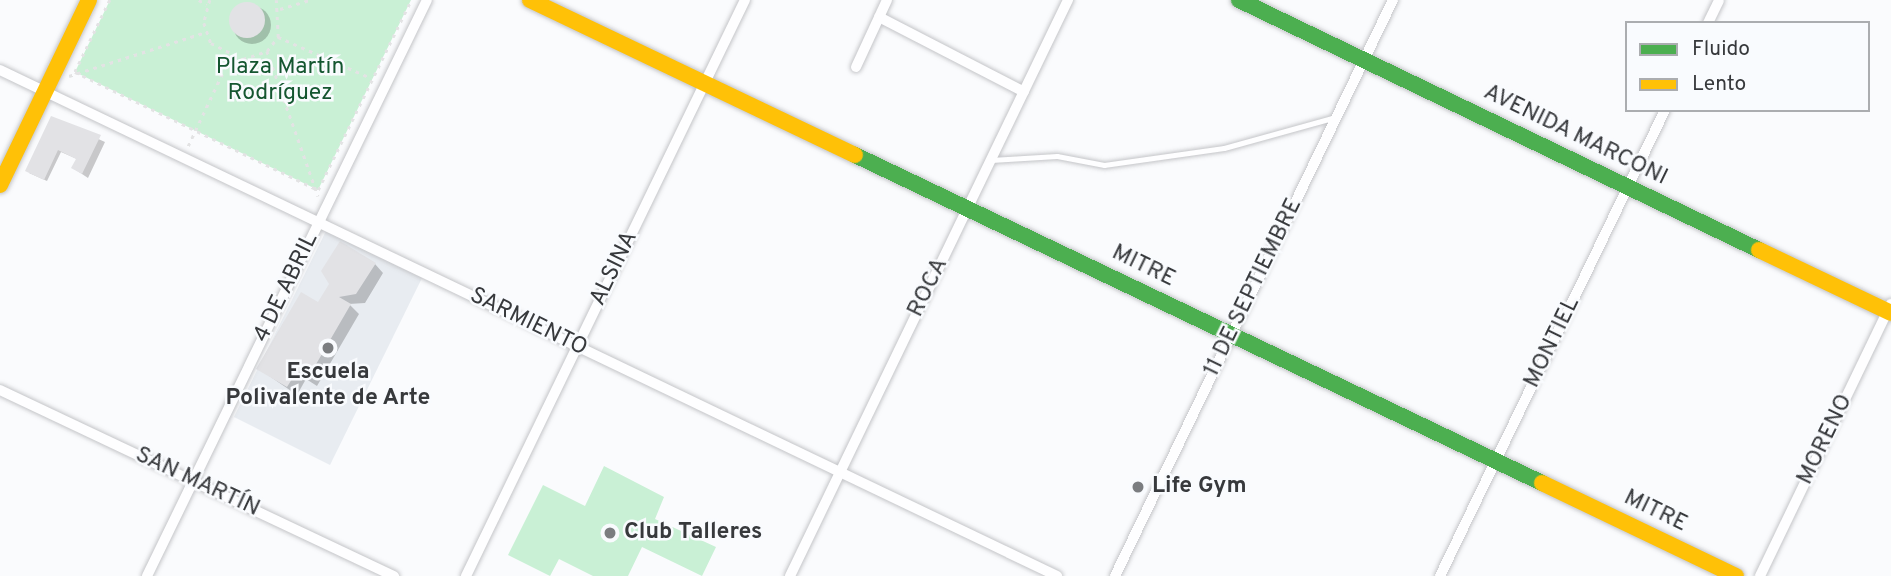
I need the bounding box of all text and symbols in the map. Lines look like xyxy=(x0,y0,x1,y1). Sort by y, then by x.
legend xyxy=(1625,21,1870,112)
text: Fluido xyxy=(1692,36,1750,63)
park label: Plaza Martín Rodríguez xyxy=(216,54,344,108)
text: Lento xyxy=(1692,71,1746,98)
street label: AVENIDA MARCONI xyxy=(1478,79,1672,193)
street label: 11 DE SEPTIEMBRE xyxy=(1199,194,1309,382)
street label: ALSINA xyxy=(585,227,645,311)
street label: 4 DE ABRIL xyxy=(248,228,326,348)
street label: MITRE xyxy=(1107,240,1179,294)
street label: ROCA xyxy=(903,254,955,322)
street label: SARMIENTO xyxy=(465,283,591,363)
street label: MONTIEL xyxy=(1519,293,1587,393)
marker: Escuela Polivalente de Arte xyxy=(320,340,336,356)
place label: Escuela Polivalente de Arte xyxy=(225,359,431,413)
street label: MORENO xyxy=(1792,390,1860,490)
street label: SAN MARTÍN xyxy=(130,442,264,524)
place label: Life Gym xyxy=(1152,473,1247,501)
marker: Life Gym xyxy=(1130,479,1146,495)
street label: MITRE xyxy=(1619,485,1691,539)
place label: Club Talleres xyxy=(624,519,762,547)
marker: Club Talleres xyxy=(602,525,618,541)

